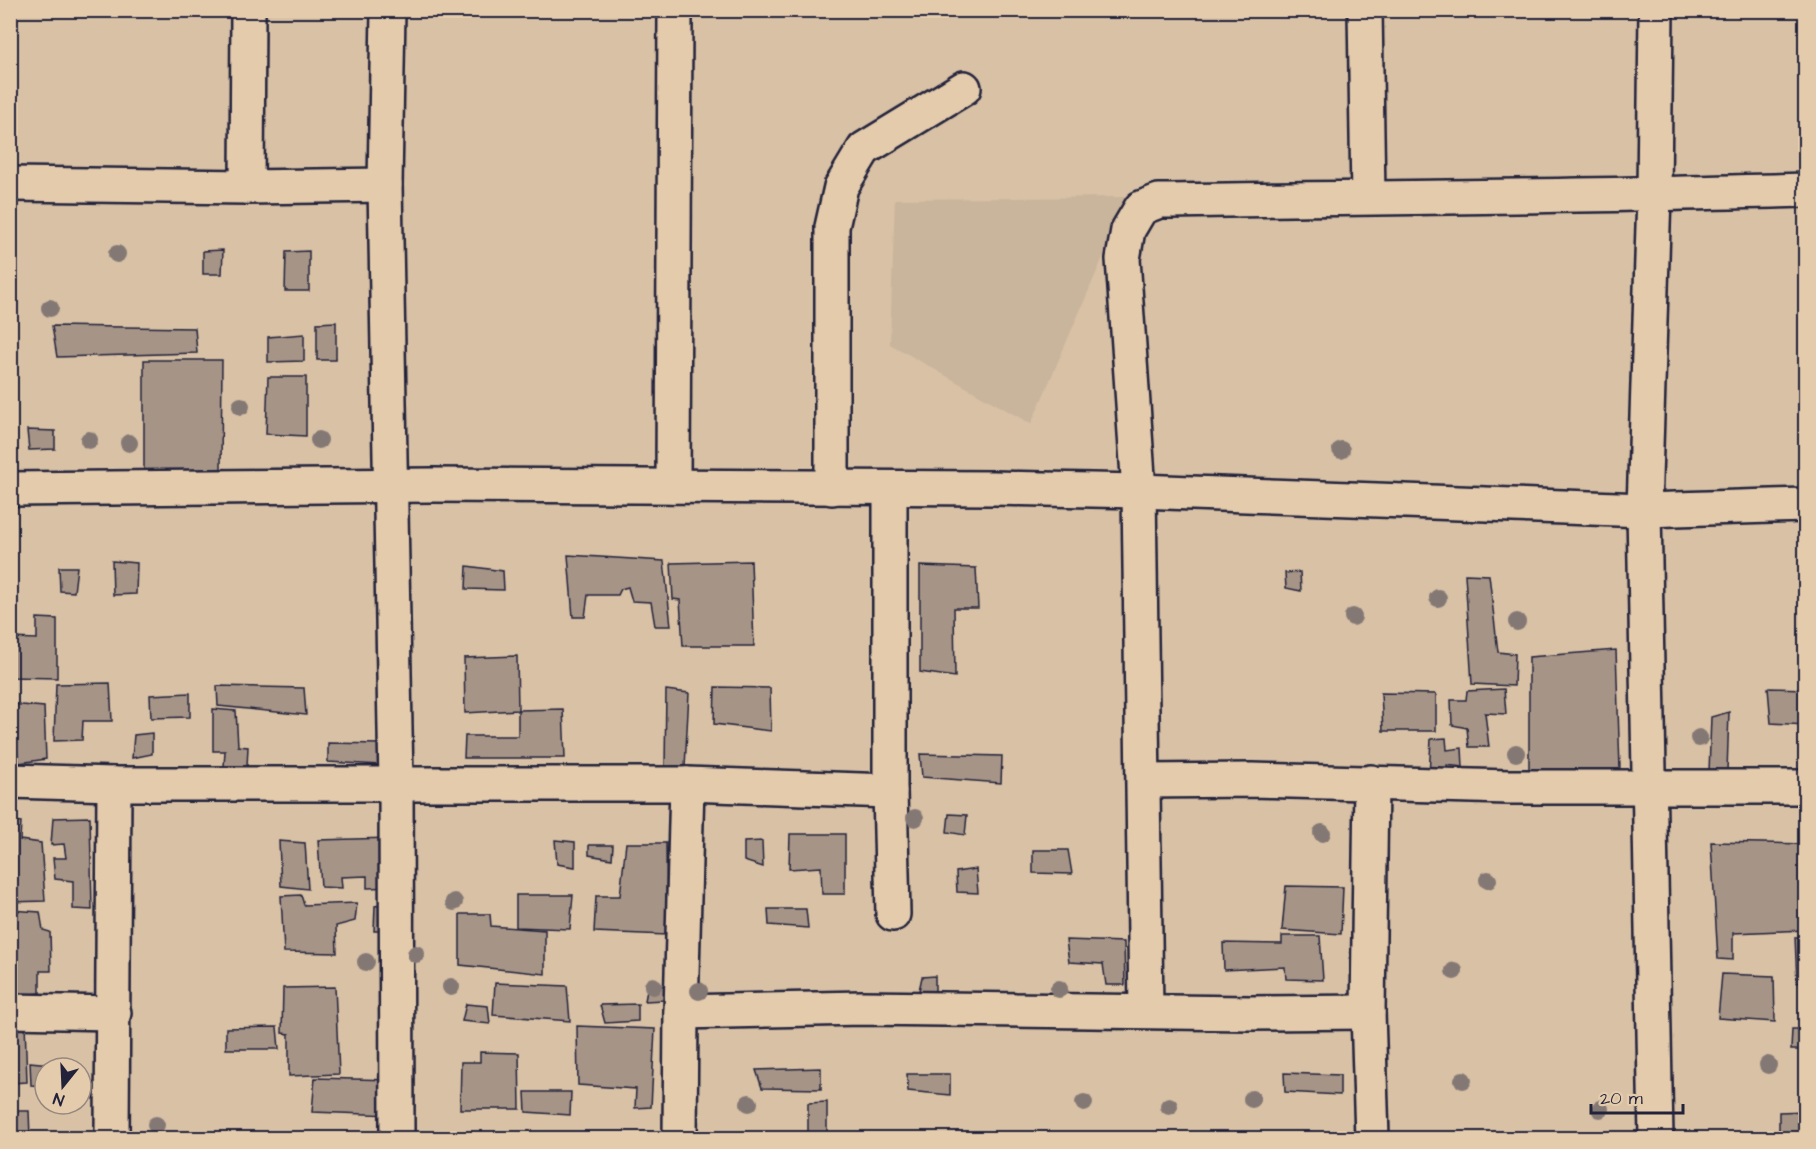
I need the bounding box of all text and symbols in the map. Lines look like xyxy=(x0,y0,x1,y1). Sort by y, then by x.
north arrow xyxy=(33,1056,93,1116)
scale bar xyxy=(1591,1077,1682,1115)
text: 20 m xyxy=(1600,1086,1643,1111)
text: N xyxy=(51,1087,67,1111)

